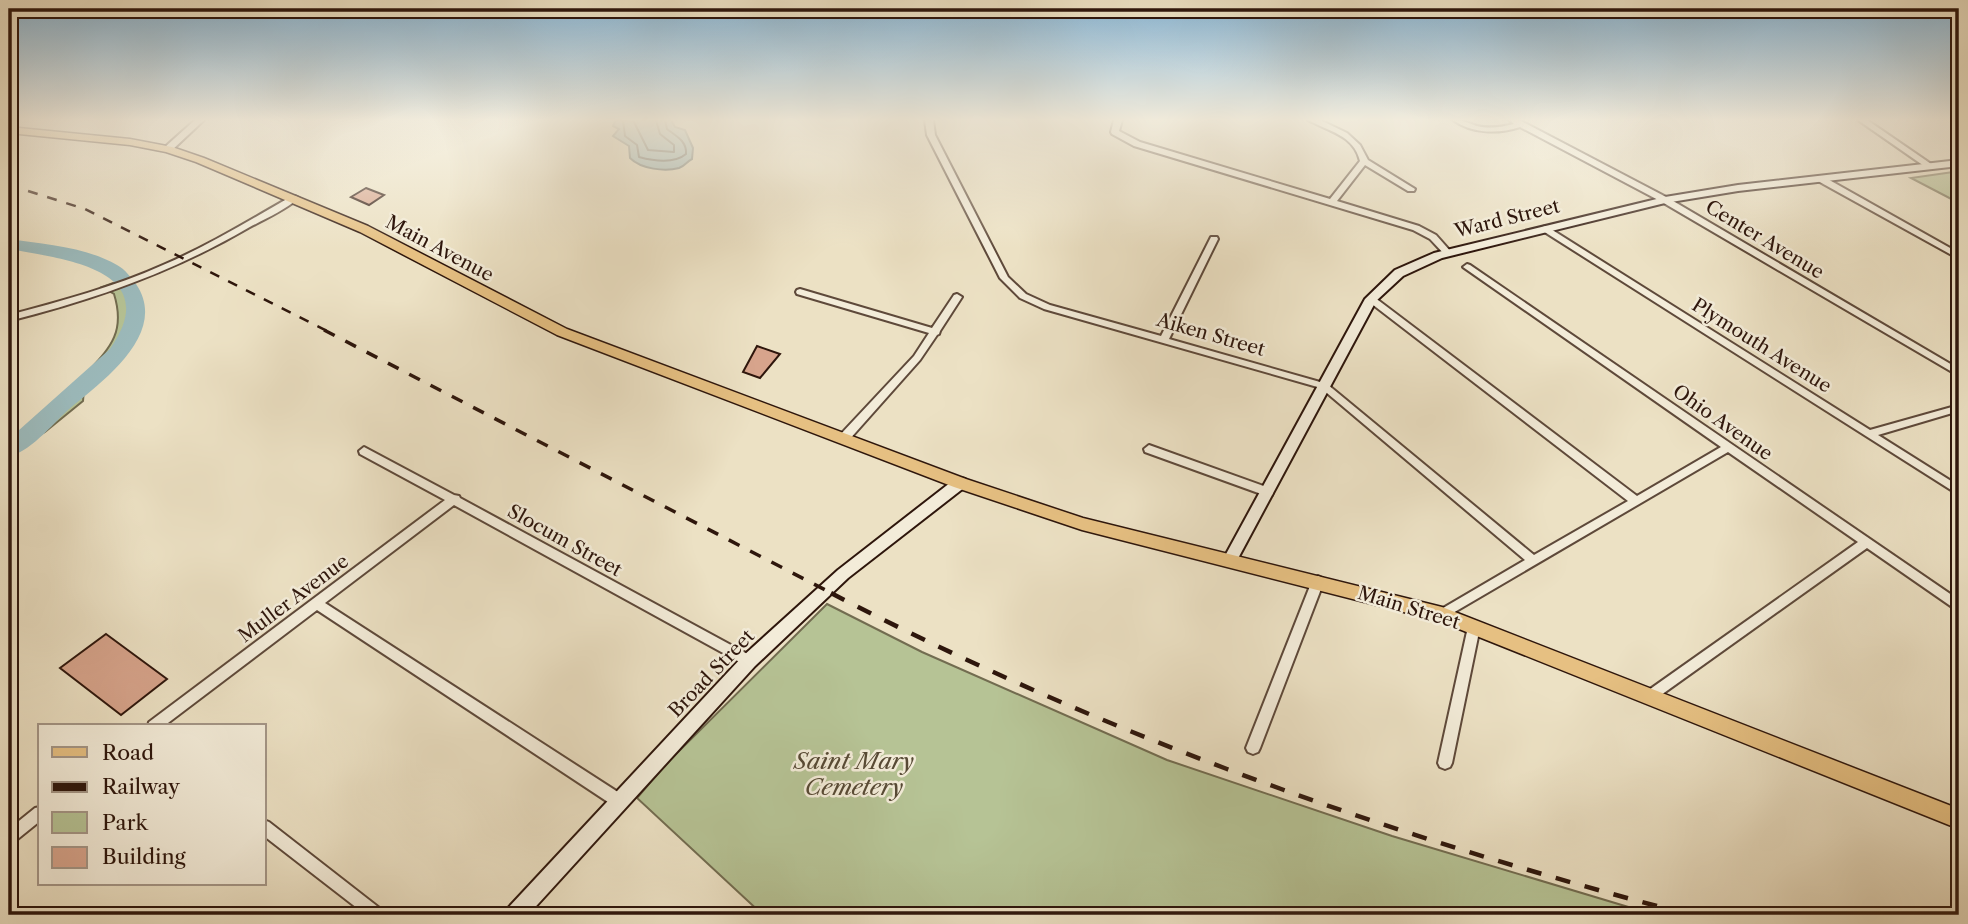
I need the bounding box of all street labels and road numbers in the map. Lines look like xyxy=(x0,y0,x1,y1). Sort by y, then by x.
street label: Ward Street xyxy=(1451,194,1562,243)
street label: Center Avenue xyxy=(1701,195,1828,284)
street label: Main Avenue xyxy=(382,210,498,286)
street label: Plymouth Avenue xyxy=(1688,293,1836,398)
street label: Aiken Street xyxy=(1153,308,1268,361)
street label: Ohio Avenue xyxy=(1668,379,1777,465)
street label: Slocum Street xyxy=(504,500,626,581)
street label: Muller Avenue xyxy=(234,550,353,647)
street label: Main Street xyxy=(1355,581,1463,634)
street label: Broad Street xyxy=(664,624,759,722)

